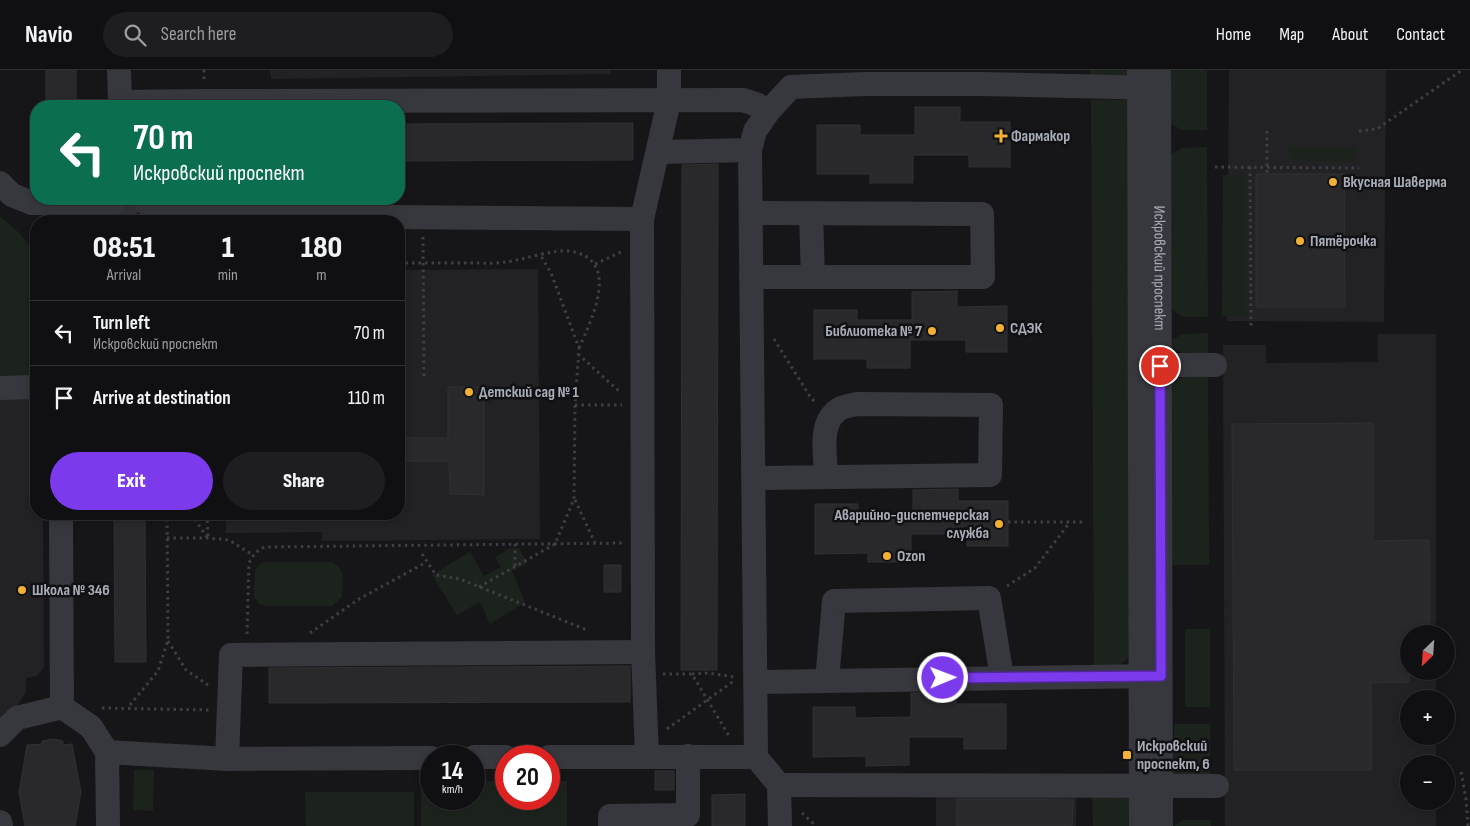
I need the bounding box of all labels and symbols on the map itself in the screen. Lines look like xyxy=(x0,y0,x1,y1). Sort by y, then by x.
place label: Фармакор xyxy=(1011,127,1070,146)
marker: Фармакор xyxy=(995,130,1007,142)
place label: Вкусная Шаверма xyxy=(1343,173,1447,192)
marker: Вкусная Шаверма xyxy=(1327,176,1339,188)
street label: Искровский проспект xyxy=(1150,205,1169,331)
place label: Пятёрочка xyxy=(1310,232,1377,251)
marker: Пятёрочка xyxy=(1294,235,1306,247)
place label: СДЭК xyxy=(1010,319,1042,338)
place label: Библиотека № 7 xyxy=(825,322,922,341)
marker: СДЭК xyxy=(994,322,1006,334)
marker: Библиотека № 7 xyxy=(926,325,938,337)
pin xyxy=(1139,345,1181,387)
place label: Детский сад № 1 xyxy=(479,383,580,402)
marker: Детский сад № 1 xyxy=(463,386,475,398)
place label: Аварийно-диспетчерская служба xyxy=(834,506,989,543)
marker: Аварийно-диспетчерская служба xyxy=(993,518,1005,530)
place label: Ozon xyxy=(897,547,925,566)
marker: Ozon xyxy=(881,550,893,562)
place label: Школа № 346 xyxy=(32,581,110,600)
marker: Школа № 346 xyxy=(16,584,28,596)
north arrow xyxy=(1400,625,1455,680)
position arrow xyxy=(916,651,968,703)
place label: Искровский проспект, 6 xyxy=(1137,737,1210,774)
speed limit sign: 20 xyxy=(495,745,560,810)
marker: Искровский проспект, 6 xyxy=(1121,749,1133,761)

